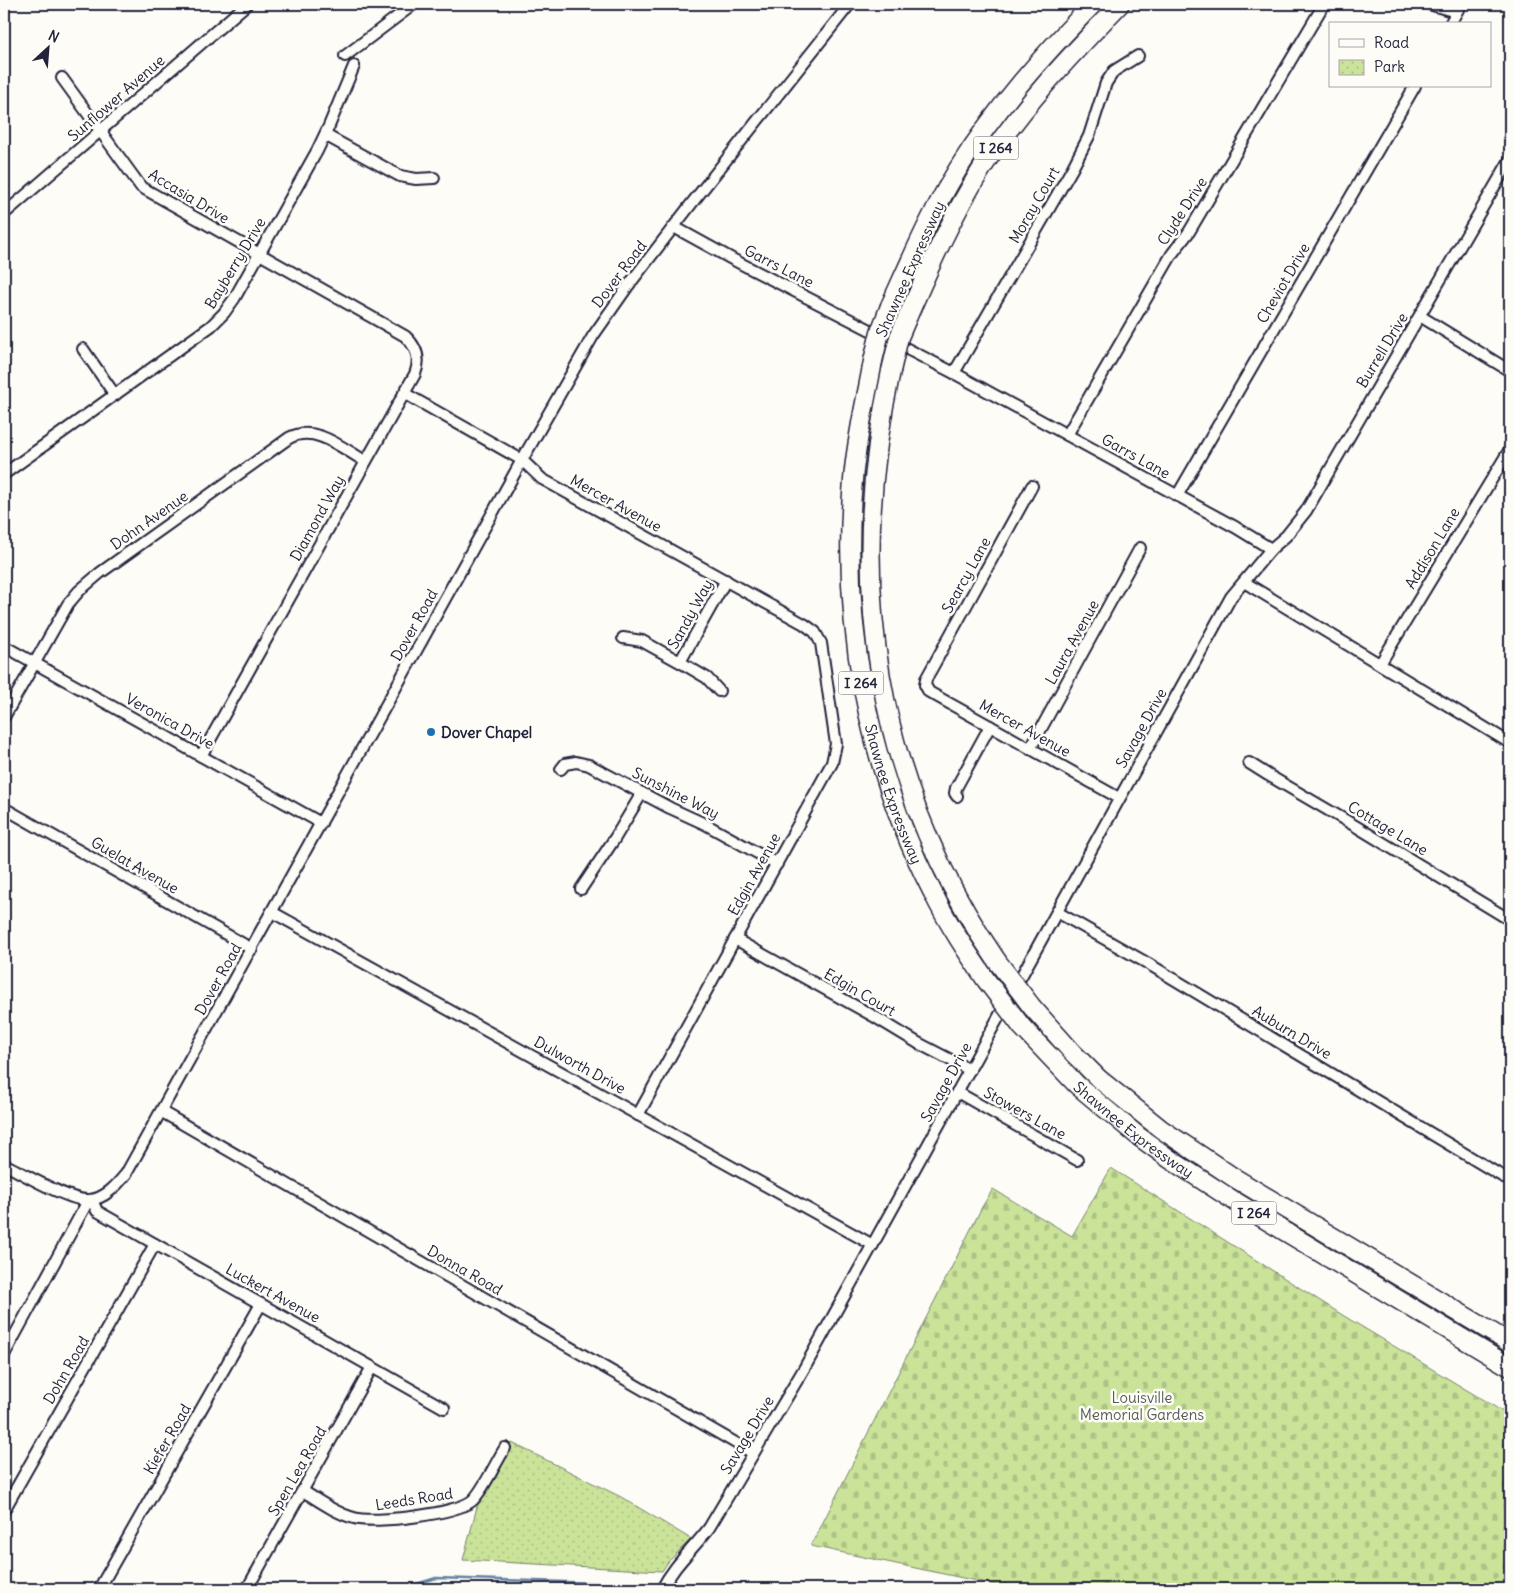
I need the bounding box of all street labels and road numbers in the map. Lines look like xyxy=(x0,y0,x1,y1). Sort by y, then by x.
street label: Sunflower Avenue xyxy=(64,51,168,145)
road number: I 264 xyxy=(974,136,1018,160)
street label: Moray Court xyxy=(1004,163,1064,247)
street label: Accasia Drive xyxy=(145,164,233,228)
street label: Clyde Drive xyxy=(1153,173,1211,249)
street label: Shawnee Expressway xyxy=(871,198,949,340)
street label: Bayberry Drive xyxy=(200,214,270,312)
street label: Dover Road xyxy=(588,236,651,311)
street label: Cheviot Drive xyxy=(1252,239,1314,327)
street label: Garrs Lane xyxy=(741,240,817,292)
street label: Burrell Drive xyxy=(1352,309,1412,391)
street label: Garrs Lane xyxy=(1098,429,1174,483)
street label: Mercer Avenue xyxy=(567,470,665,536)
street label: Diamond Way xyxy=(286,472,348,564)
street label: Dohn Avenue xyxy=(107,486,191,554)
street label: Addison Lane xyxy=(1400,504,1464,592)
street label: Searcy Lane xyxy=(937,534,995,616)
street label: Sandy Way xyxy=(663,576,717,652)
street label: Dover Road xyxy=(386,586,442,664)
street label: Laura Avenue xyxy=(1041,596,1103,688)
road number: I 264 xyxy=(838,671,884,694)
street label: Savage Drive xyxy=(1111,685,1171,771)
street label: Veronica Drive xyxy=(122,689,218,753)
street label: Mercer Avenue xyxy=(976,695,1074,761)
street label: Shawnee Expressway xyxy=(861,722,927,867)
street label: Sunshine Way xyxy=(629,763,723,823)
street label: Cottage Lane xyxy=(1345,797,1431,859)
street label: Edgin Avenue xyxy=(723,829,785,919)
street label: Guelat Avenue xyxy=(88,832,182,898)
street label: Dover Road xyxy=(190,940,246,1018)
street label: Edgin Court xyxy=(821,964,899,1020)
street label: Auburn Drive xyxy=(1249,1001,1335,1063)
street label: Dulworth Drive xyxy=(531,1032,629,1098)
street label: Savage Drive xyxy=(916,1039,976,1125)
street label: Shawnee Expressway xyxy=(1070,1077,1197,1182)
street label: Stowers Lane xyxy=(980,1083,1070,1143)
road number: I 264 xyxy=(1232,1202,1276,1224)
street label: Donna Road xyxy=(424,1241,506,1299)
street label: Luckert Avenue xyxy=(222,1259,324,1327)
street label: Dohn Road xyxy=(39,1333,93,1407)
street label: Savage Drive xyxy=(716,1392,778,1478)
street label: Kiefer Road xyxy=(139,1400,195,1478)
street label: Spen Lea Road xyxy=(264,1423,330,1519)
street label: Leeds Road xyxy=(374,1483,454,1515)

